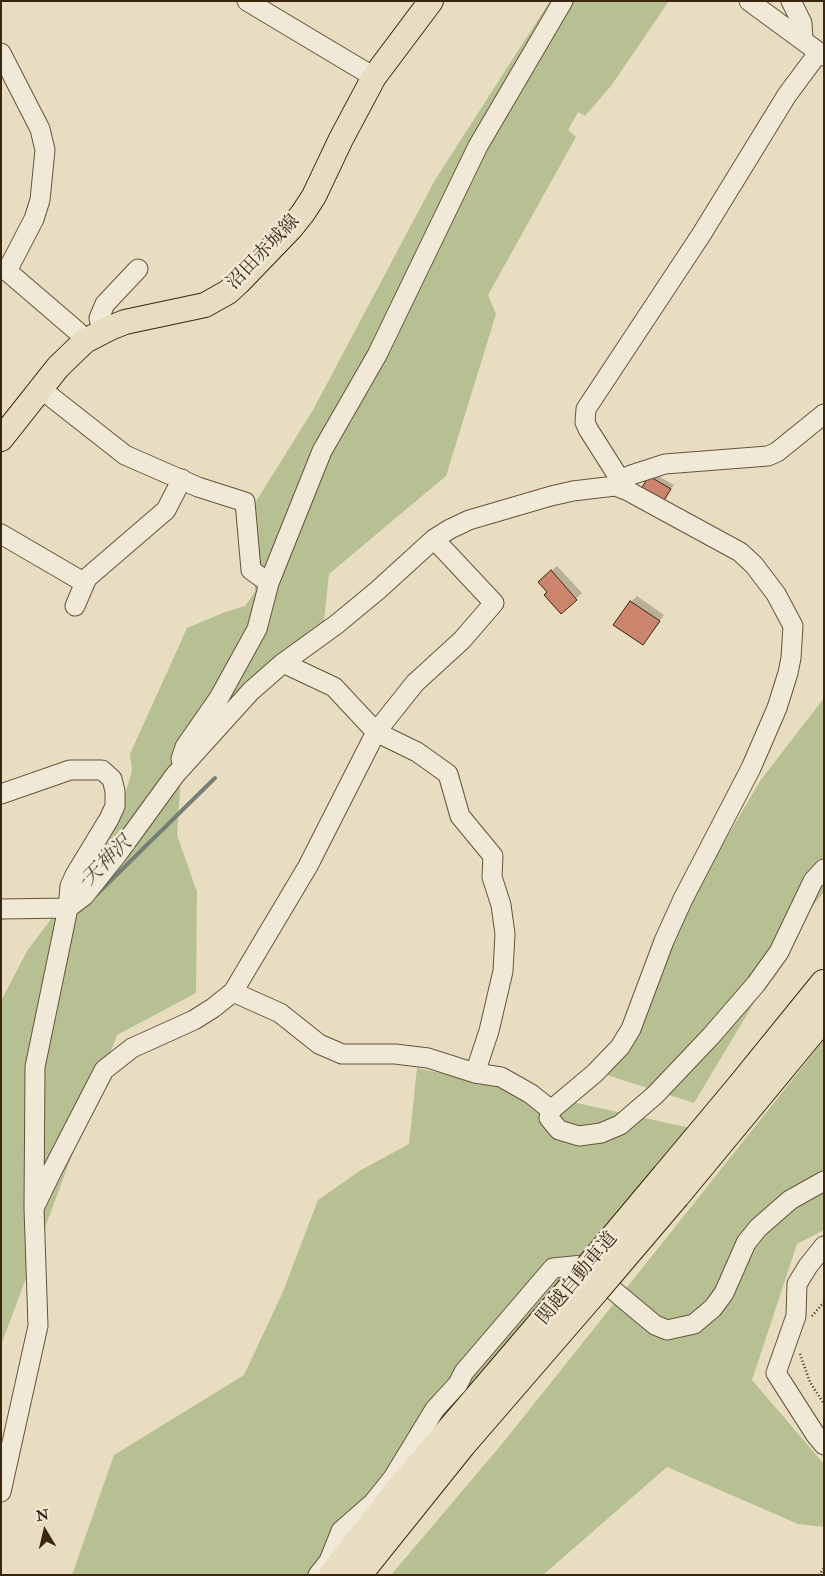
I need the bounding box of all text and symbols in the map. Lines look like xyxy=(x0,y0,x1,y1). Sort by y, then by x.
street label: 沼田赤城線 xyxy=(223,211,305,295)
water label: 天神沢 xyxy=(78,832,138,892)
street label: 関越自動車道 xyxy=(533,1228,623,1330)
north arrow xyxy=(20,1506,70,1556)
text: N xyxy=(35,1506,50,1525)

